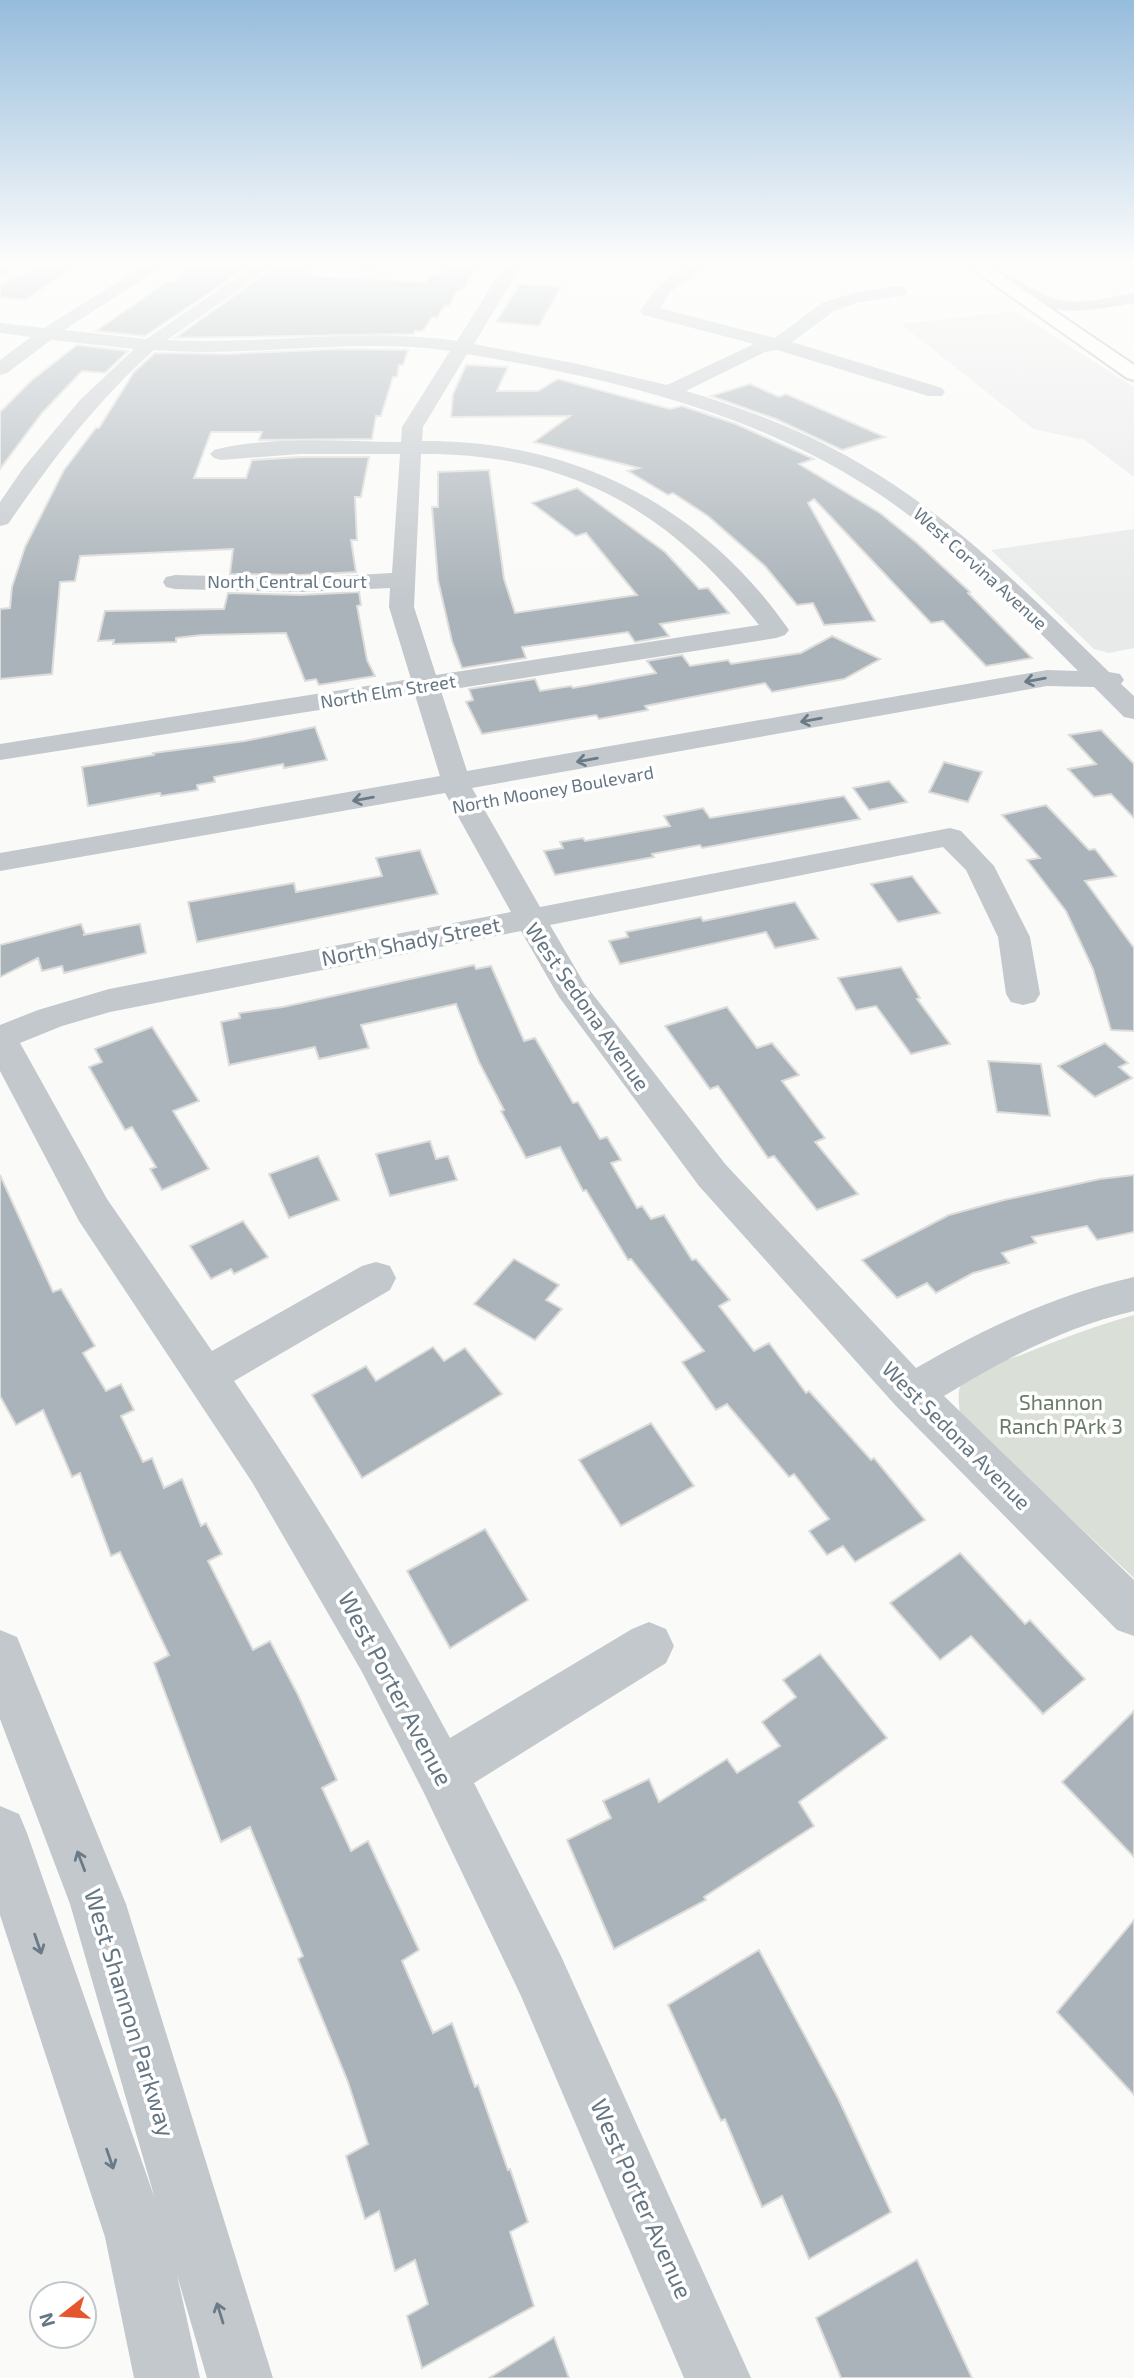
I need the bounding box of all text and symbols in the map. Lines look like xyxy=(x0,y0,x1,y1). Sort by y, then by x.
street label: West Corvina Avenue xyxy=(909,502,1052,634)
street label: North Central Court xyxy=(207,570,367,592)
street label: North Elm Street xyxy=(319,669,457,713)
one-way arrow xyxy=(1024,674,1047,687)
one-way arrow xyxy=(800,714,823,727)
one-way arrow xyxy=(576,754,599,767)
street label: North Mooney Boulevard xyxy=(450,760,655,818)
one-way arrow xyxy=(352,793,374,806)
street label: North Shady Street xyxy=(319,911,502,970)
street label: West Sedona Avenue xyxy=(521,917,656,1095)
street label: West Sedona Avenue xyxy=(878,1356,1036,1514)
park label: Shannon Ranch PArk 3 xyxy=(999,1389,1123,1438)
street label: West Porter Avenue xyxy=(333,1586,460,1790)
one-way arrow xyxy=(73,1851,86,1873)
street label: West Shannon Parkway xyxy=(79,1885,182,2140)
one-way arrow xyxy=(32,1932,45,1954)
street label: West Porter Avenue xyxy=(585,2094,699,2303)
one-way arrow xyxy=(105,2148,117,2170)
north arrow xyxy=(28,2280,98,2350)
one-way arrow xyxy=(213,2302,226,2324)
text: N xyxy=(33,2310,59,2330)

